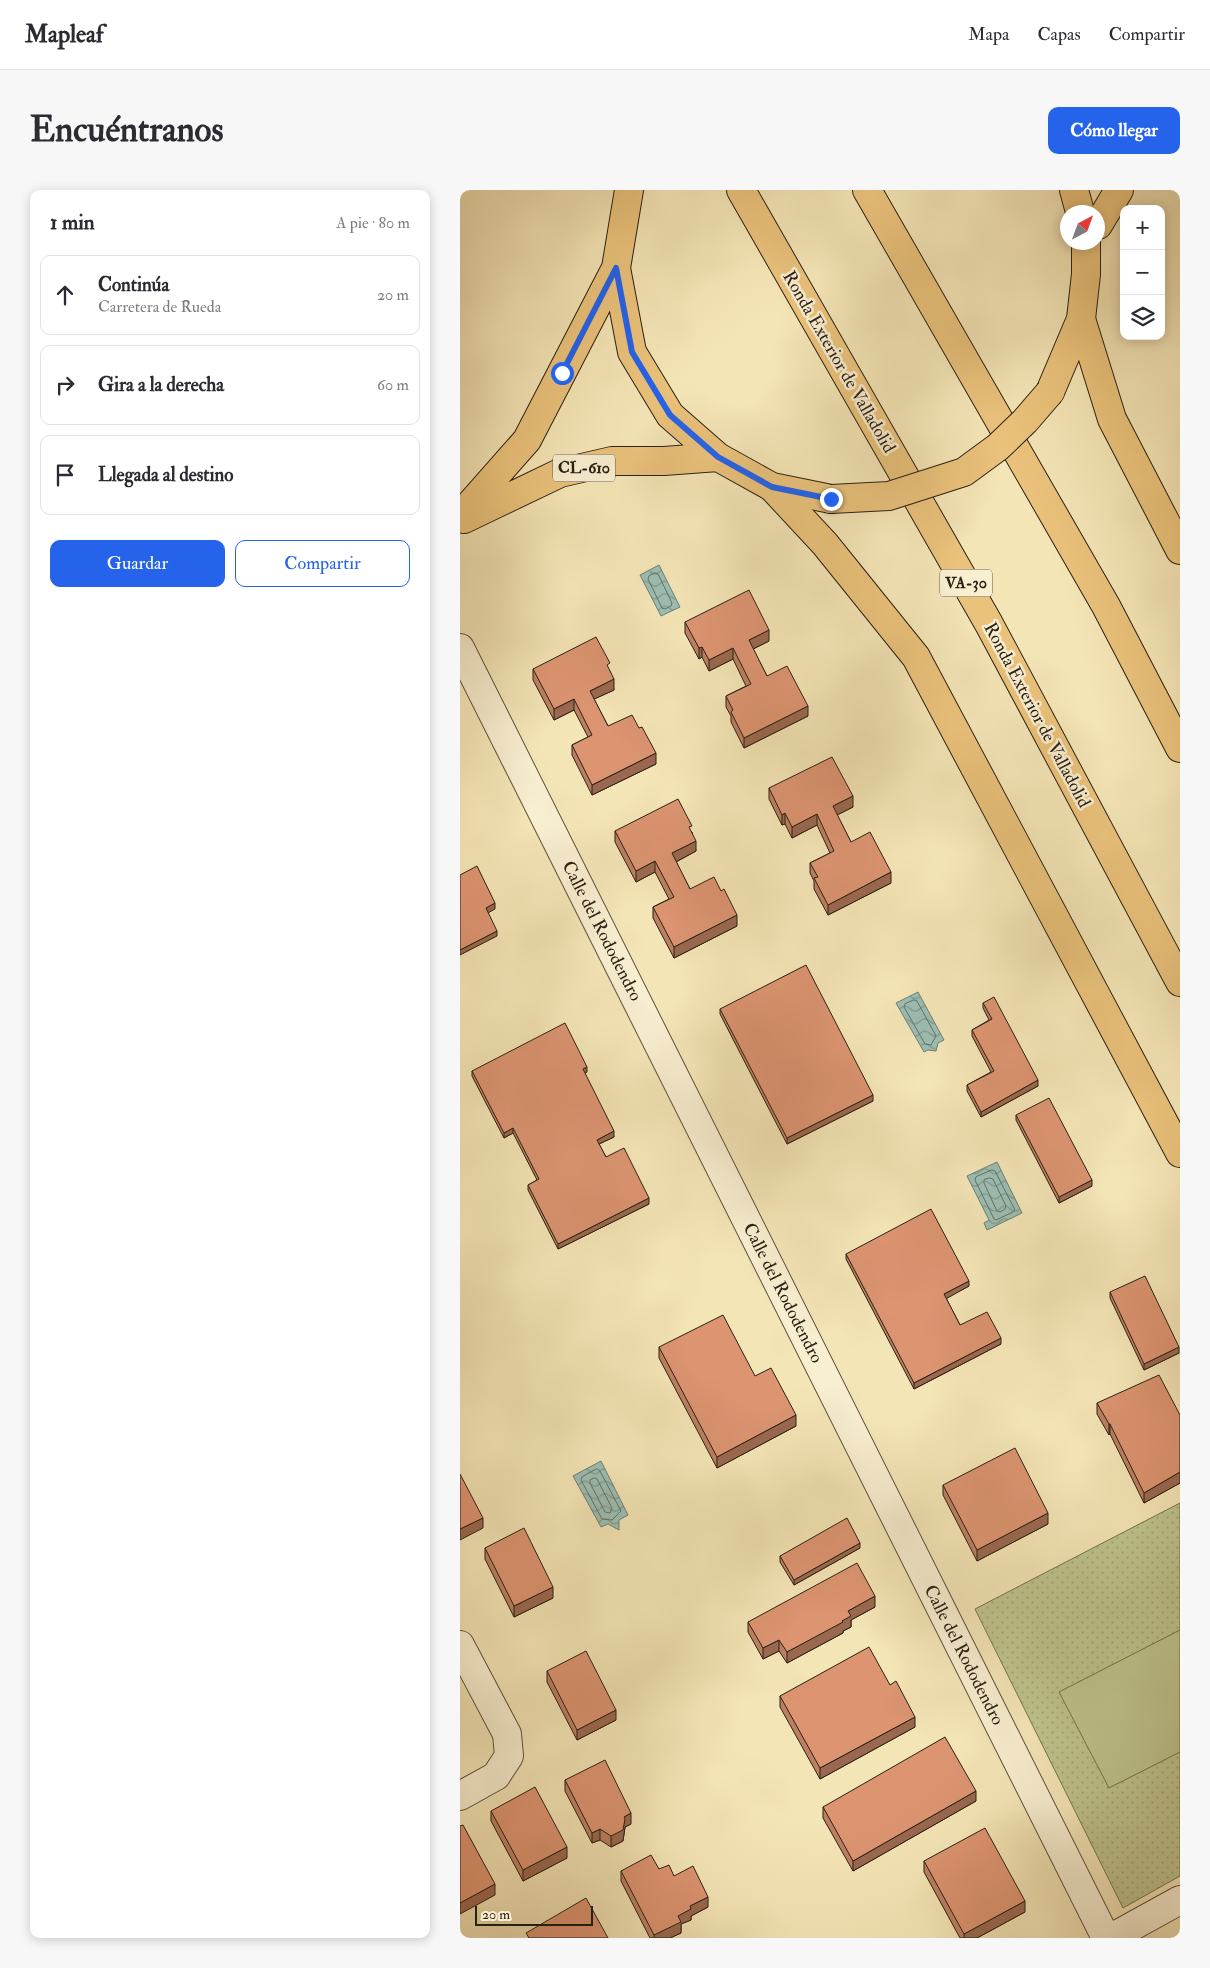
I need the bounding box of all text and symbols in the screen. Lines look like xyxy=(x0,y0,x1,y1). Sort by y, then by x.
text: Mapleaf xyxy=(25,19,104,50)
text: Mapa xyxy=(968,23,1010,46)
text: Capas xyxy=(1038,23,1081,46)
text: Compartir xyxy=(1109,23,1185,46)
button: Cómo llegar xyxy=(1048,107,1180,154)
text: Encuéntranos xyxy=(30,108,223,152)
north arrow xyxy=(1060,205,1105,250)
map controls xyxy=(1120,205,1165,340)
button: + xyxy=(1120,205,1165,250)
text: 1 min xyxy=(50,209,95,236)
text: A pie · 80 m xyxy=(336,213,410,233)
button: − xyxy=(1120,250,1165,295)
street label: Ronda Exterior de Valladolid xyxy=(777,267,901,457)
text: Continúa xyxy=(98,273,169,297)
icon: ahead xyxy=(51,281,79,309)
text: 20 m xyxy=(377,285,409,305)
button: layers xyxy=(1120,295,1165,340)
text: Carretera de Rueda xyxy=(98,297,221,317)
route start xyxy=(551,362,574,385)
icon: right xyxy=(51,371,79,399)
text: Gira a la derecha xyxy=(98,373,224,397)
text: 60 m xyxy=(377,375,409,395)
road number: CL-610 xyxy=(553,454,615,482)
icon: arrive xyxy=(51,461,79,489)
text: Llegada al destino xyxy=(98,463,233,487)
route end xyxy=(820,488,843,511)
button: Guardar xyxy=(50,540,225,587)
button: Compartir xyxy=(235,540,410,587)
road number: VA-30 xyxy=(940,569,992,596)
street label: Ronda Exterior de Valladolid xyxy=(978,618,1096,812)
street label: Calle del Rododendro xyxy=(557,857,647,1005)
street label: Calle del Rododendro xyxy=(738,1219,828,1367)
street label: Calle del Rododendro xyxy=(919,1581,1009,1729)
scale bar xyxy=(475,1903,592,1926)
text: 20 m xyxy=(482,1906,510,1923)

